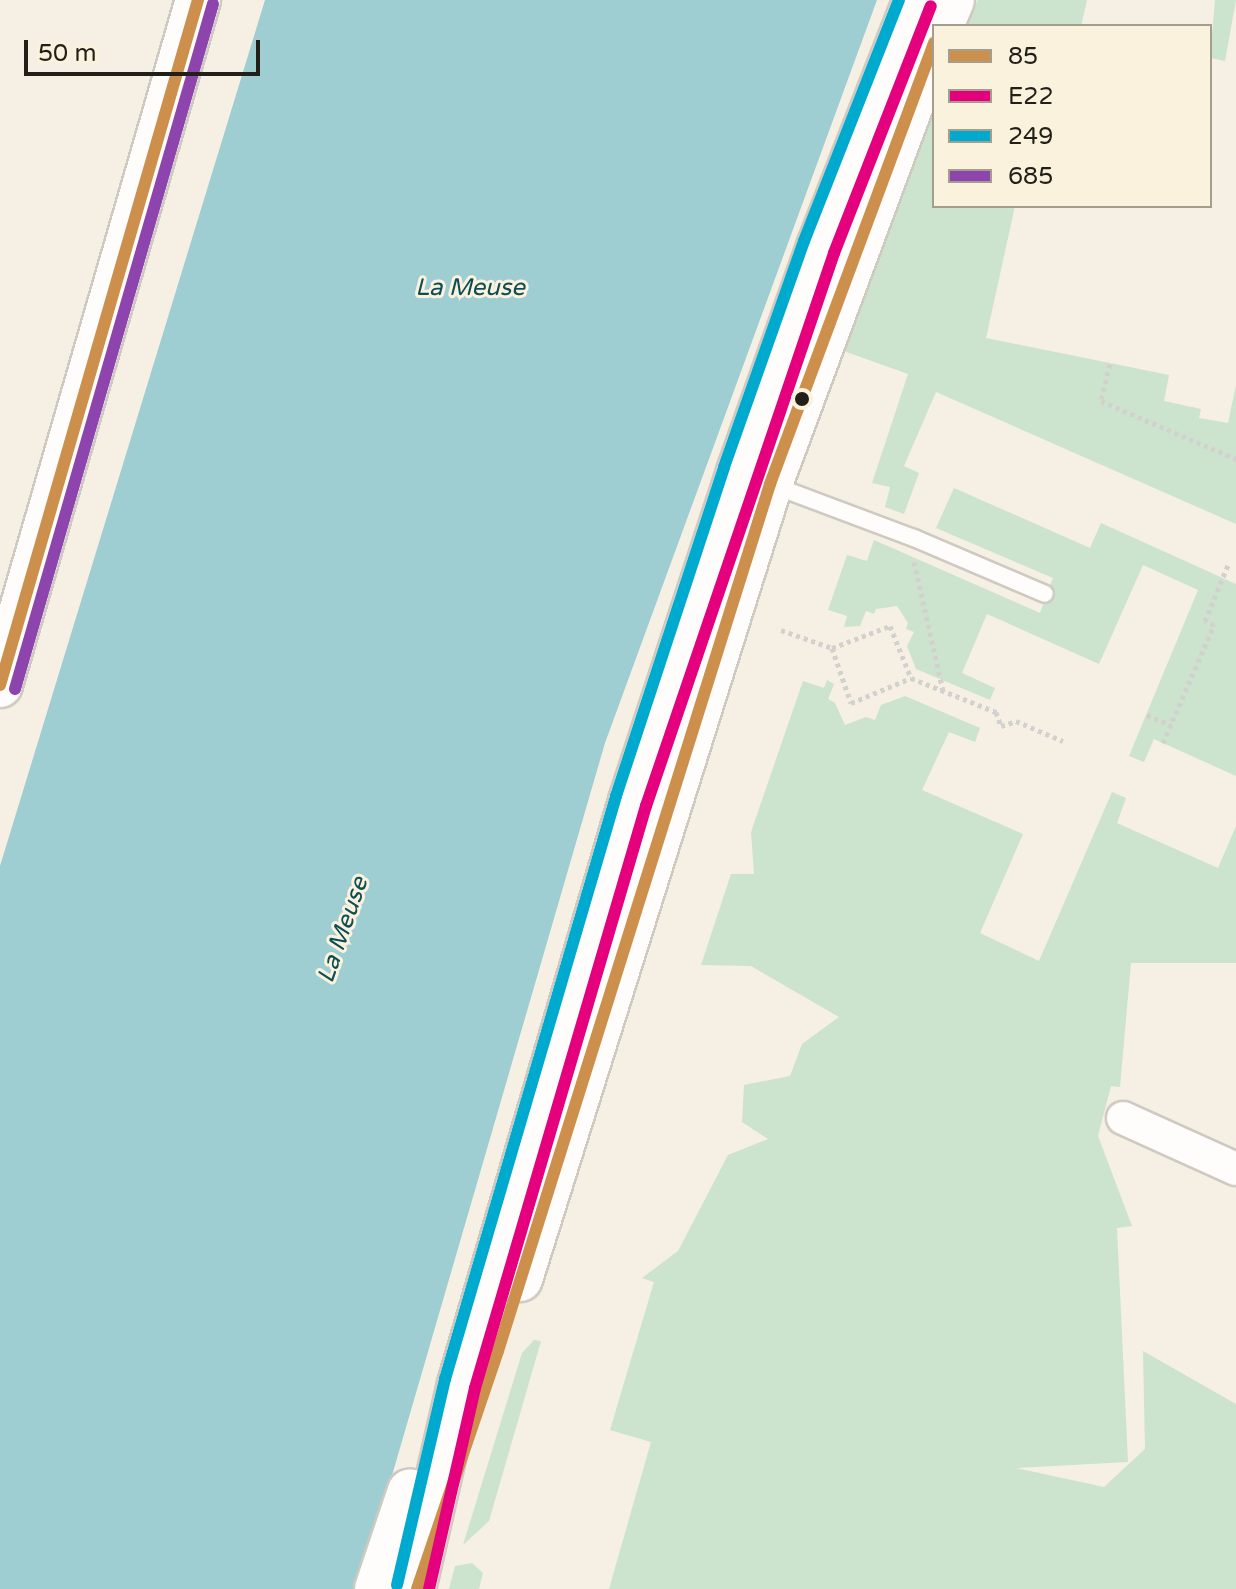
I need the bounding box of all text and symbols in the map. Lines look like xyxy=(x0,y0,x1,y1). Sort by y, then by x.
scale bar xyxy=(28,24,264,74)
legend xyxy=(932,24,1212,208)
text: 50 m xyxy=(38,39,96,68)
text: 85 xyxy=(1008,42,1038,71)
text: E22 xyxy=(1008,82,1053,111)
text: 249 xyxy=(1008,122,1053,151)
text: 685 xyxy=(1008,162,1053,191)
water label: La Meuse xyxy=(415,274,525,302)
unlabelled marker xyxy=(794,391,810,407)
water label: La Meuse xyxy=(312,873,374,987)

